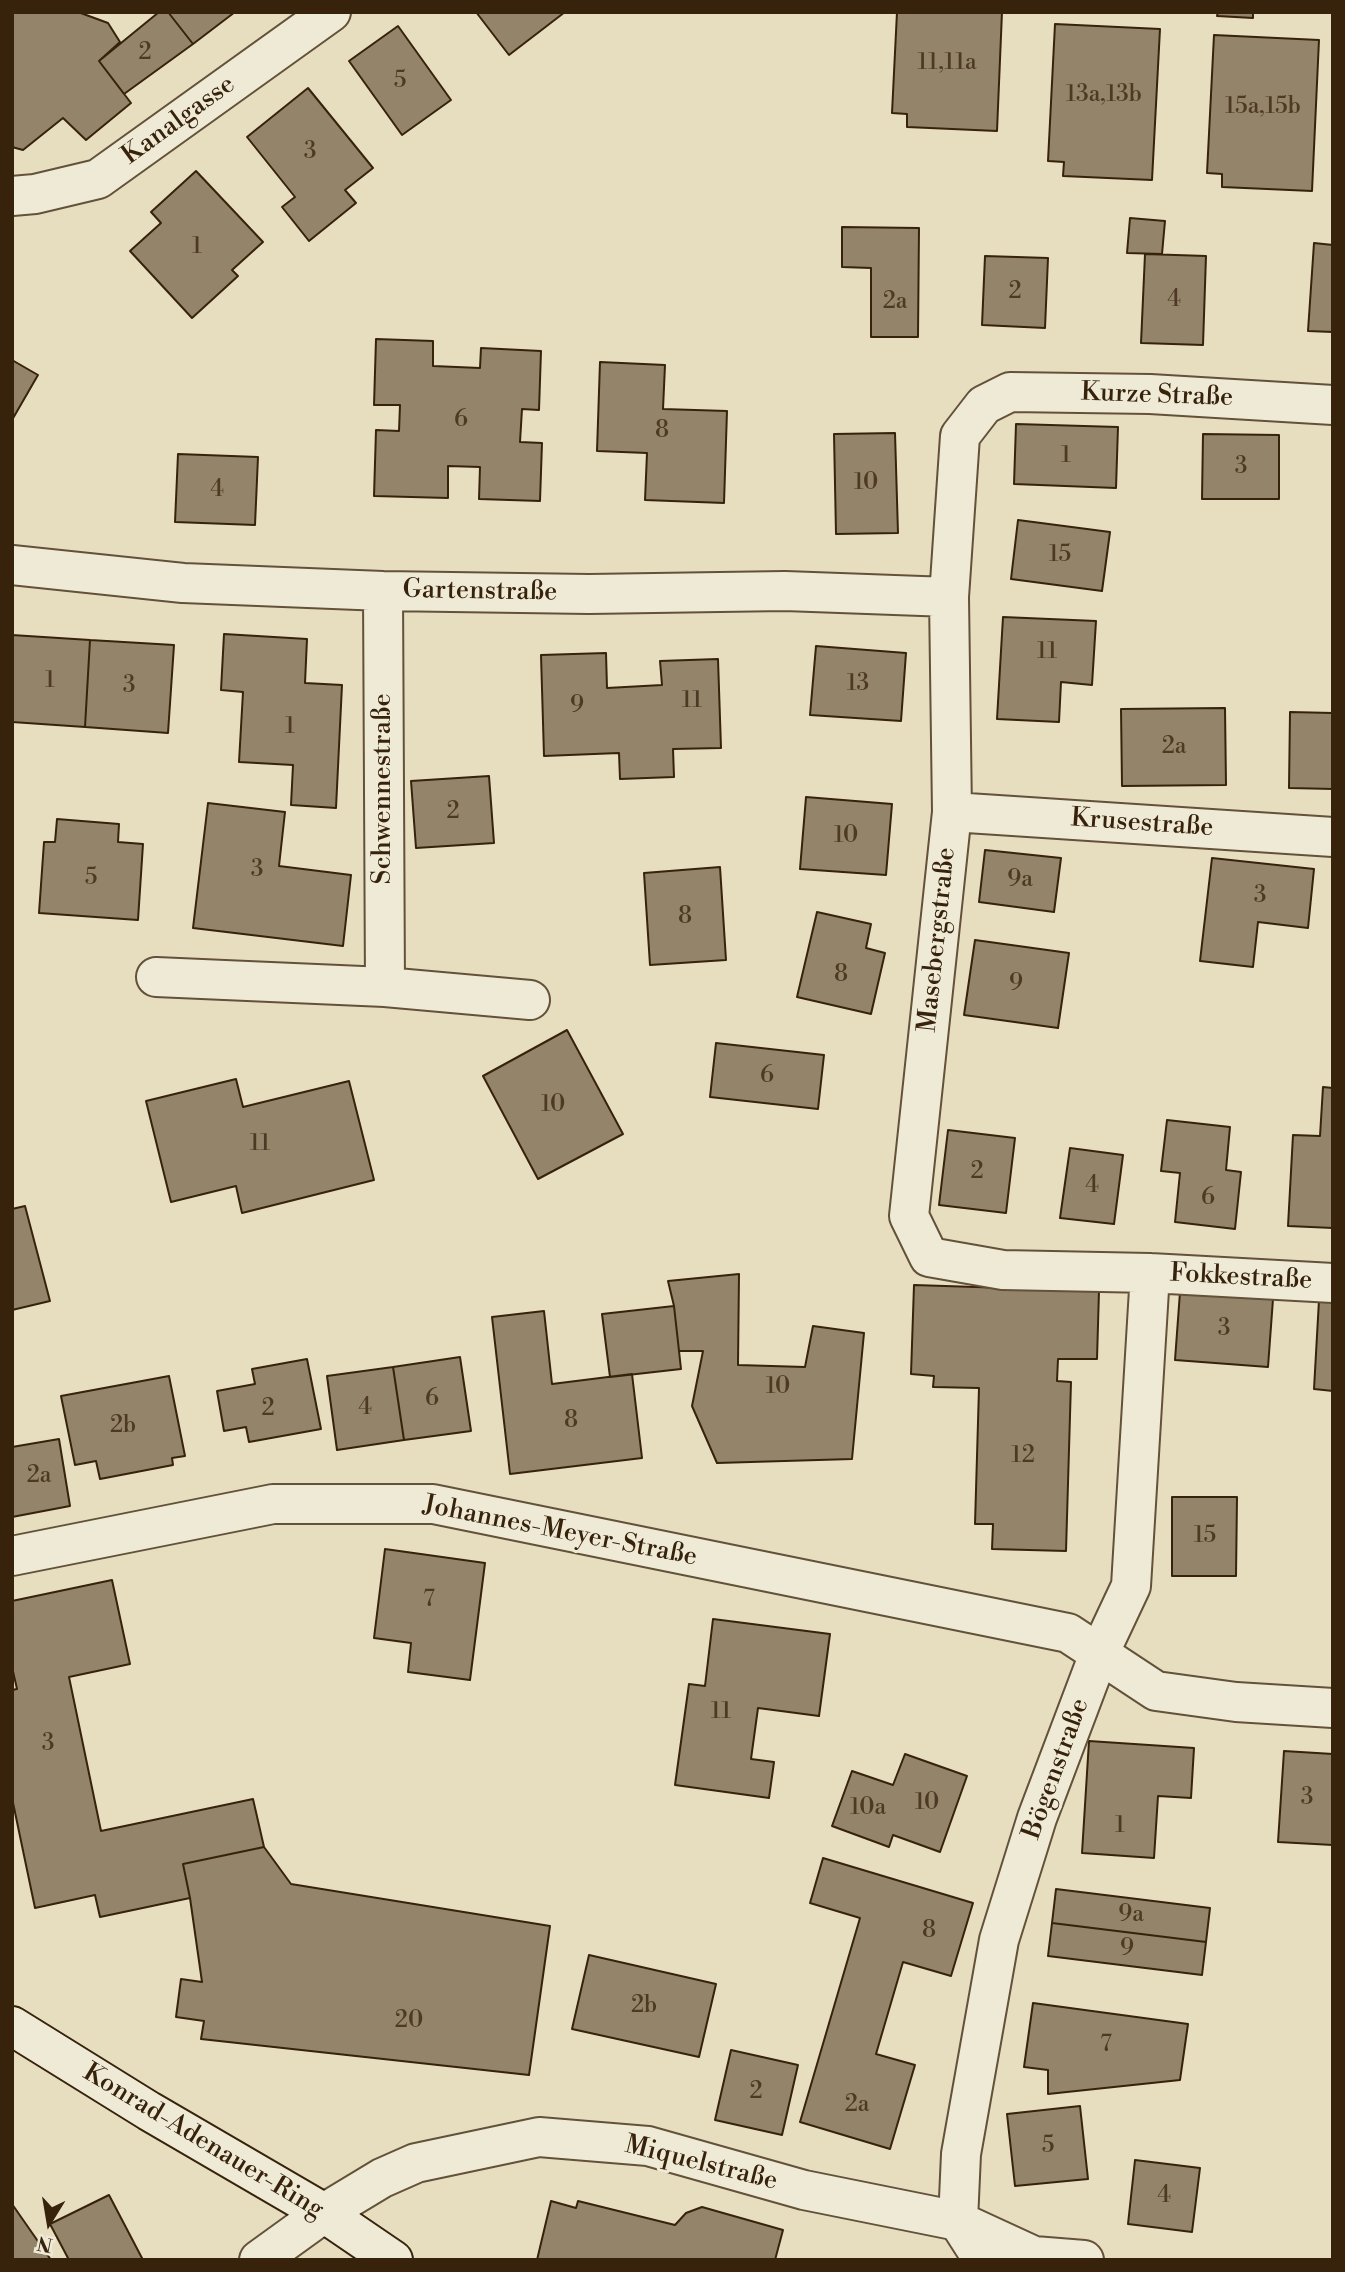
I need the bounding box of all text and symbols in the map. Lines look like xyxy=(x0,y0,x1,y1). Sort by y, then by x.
house number: 2 xyxy=(138,39,152,67)
house number: 11,11a xyxy=(917,49,977,77)
house number: 5 xyxy=(394,67,406,95)
street label: Kanalgasse xyxy=(116,70,242,172)
house number: 13a,13b xyxy=(1066,81,1142,109)
house number: 15a,15b xyxy=(1225,93,1301,121)
house number: 3 xyxy=(304,138,316,166)
house number: 1 xyxy=(192,233,202,261)
house number: 2 xyxy=(1008,278,1022,306)
house number: 4 xyxy=(1167,286,1181,314)
house number: 2a xyxy=(883,288,907,316)
street label: Kurze Straße xyxy=(1080,378,1234,414)
house number: 6 xyxy=(454,406,468,434)
house number: 8 xyxy=(655,417,669,445)
house number: 1 xyxy=(1061,442,1071,470)
house number: 3 xyxy=(1235,453,1247,481)
house number: 10 xyxy=(854,469,878,497)
house number: 4 xyxy=(210,476,224,504)
house number: 15 xyxy=(1049,541,1071,569)
street label: Gartenstraße xyxy=(402,575,558,609)
house number: 11 xyxy=(1037,638,1057,666)
house number: 1 xyxy=(45,667,55,695)
house number: 13 xyxy=(847,670,869,698)
house number: 3 xyxy=(123,672,135,700)
house number: 11 xyxy=(682,687,702,715)
house number: 9 xyxy=(570,692,584,720)
street label: Schwennestraße xyxy=(368,693,400,885)
house number: 1 xyxy=(285,713,295,741)
house number: 2a xyxy=(1162,733,1186,761)
house number: 2 xyxy=(446,798,460,826)
street label: Krusestraße xyxy=(1070,803,1214,845)
house number: 10 xyxy=(834,822,858,850)
street label: Masebergstraße xyxy=(913,846,963,1034)
house number: 3 xyxy=(251,856,263,884)
house number: 5 xyxy=(85,864,97,892)
house number: 9a xyxy=(1007,866,1033,894)
house number: 3 xyxy=(1254,882,1266,910)
house number: 8 xyxy=(678,903,692,931)
house number: 8 xyxy=(834,961,848,989)
house number: 9 xyxy=(1009,970,1023,998)
house number: 6 xyxy=(760,1062,774,1090)
house number: 10 xyxy=(541,1091,565,1119)
house number: 11 xyxy=(250,1130,270,1158)
house number: 2 xyxy=(970,1158,984,1186)
house number: 4 xyxy=(1085,1172,1099,1200)
house number: 6 xyxy=(1201,1184,1215,1212)
street label: Fokkestraße xyxy=(1169,1259,1313,1297)
house number: 3 xyxy=(1218,1315,1230,1343)
house number: 10 xyxy=(766,1373,790,1401)
house number: 6 xyxy=(425,1385,439,1413)
house number: 4 xyxy=(358,1394,372,1422)
house number: 2 xyxy=(261,1395,275,1423)
house number: 8 xyxy=(564,1407,578,1435)
house number: 2b xyxy=(110,1412,136,1440)
house number: 12 xyxy=(1011,1442,1035,1470)
house number: 2a xyxy=(27,1462,51,1490)
street label: Johannes-Meyer-Straße xyxy=(420,1490,700,1574)
house number: 15 xyxy=(1194,1522,1216,1550)
house number: 7 xyxy=(423,1586,435,1614)
street label: Bögenstraße xyxy=(1017,1694,1097,1844)
house number: 11 xyxy=(711,1698,731,1726)
house number: 3 xyxy=(42,1730,54,1758)
house number: 3 xyxy=(1301,1784,1313,1812)
house number: 10 xyxy=(915,1789,939,1817)
house number: 10a xyxy=(850,1794,886,1822)
house number: 1 xyxy=(1115,1812,1125,1840)
house number: 9a xyxy=(1118,1901,1144,1929)
house number: 8 xyxy=(922,1917,936,1945)
house number: 9 xyxy=(1120,1935,1134,1963)
house number: 2b xyxy=(631,1992,657,2020)
house number: 20 xyxy=(395,2007,423,2035)
house number: 7 xyxy=(1100,2031,1112,2059)
street label: Konrad-Adenauer-Ring xyxy=(77,2058,329,2226)
house number: 2 xyxy=(749,2078,763,2106)
house number: 2a xyxy=(845,2091,869,2119)
street label: Miquelstraße xyxy=(622,2130,780,2198)
house number: 5 xyxy=(1042,2132,1054,2160)
house number: 4 xyxy=(1157,2182,1171,2210)
north arrow xyxy=(14,2188,84,2258)
text: N xyxy=(35,2230,55,2257)

